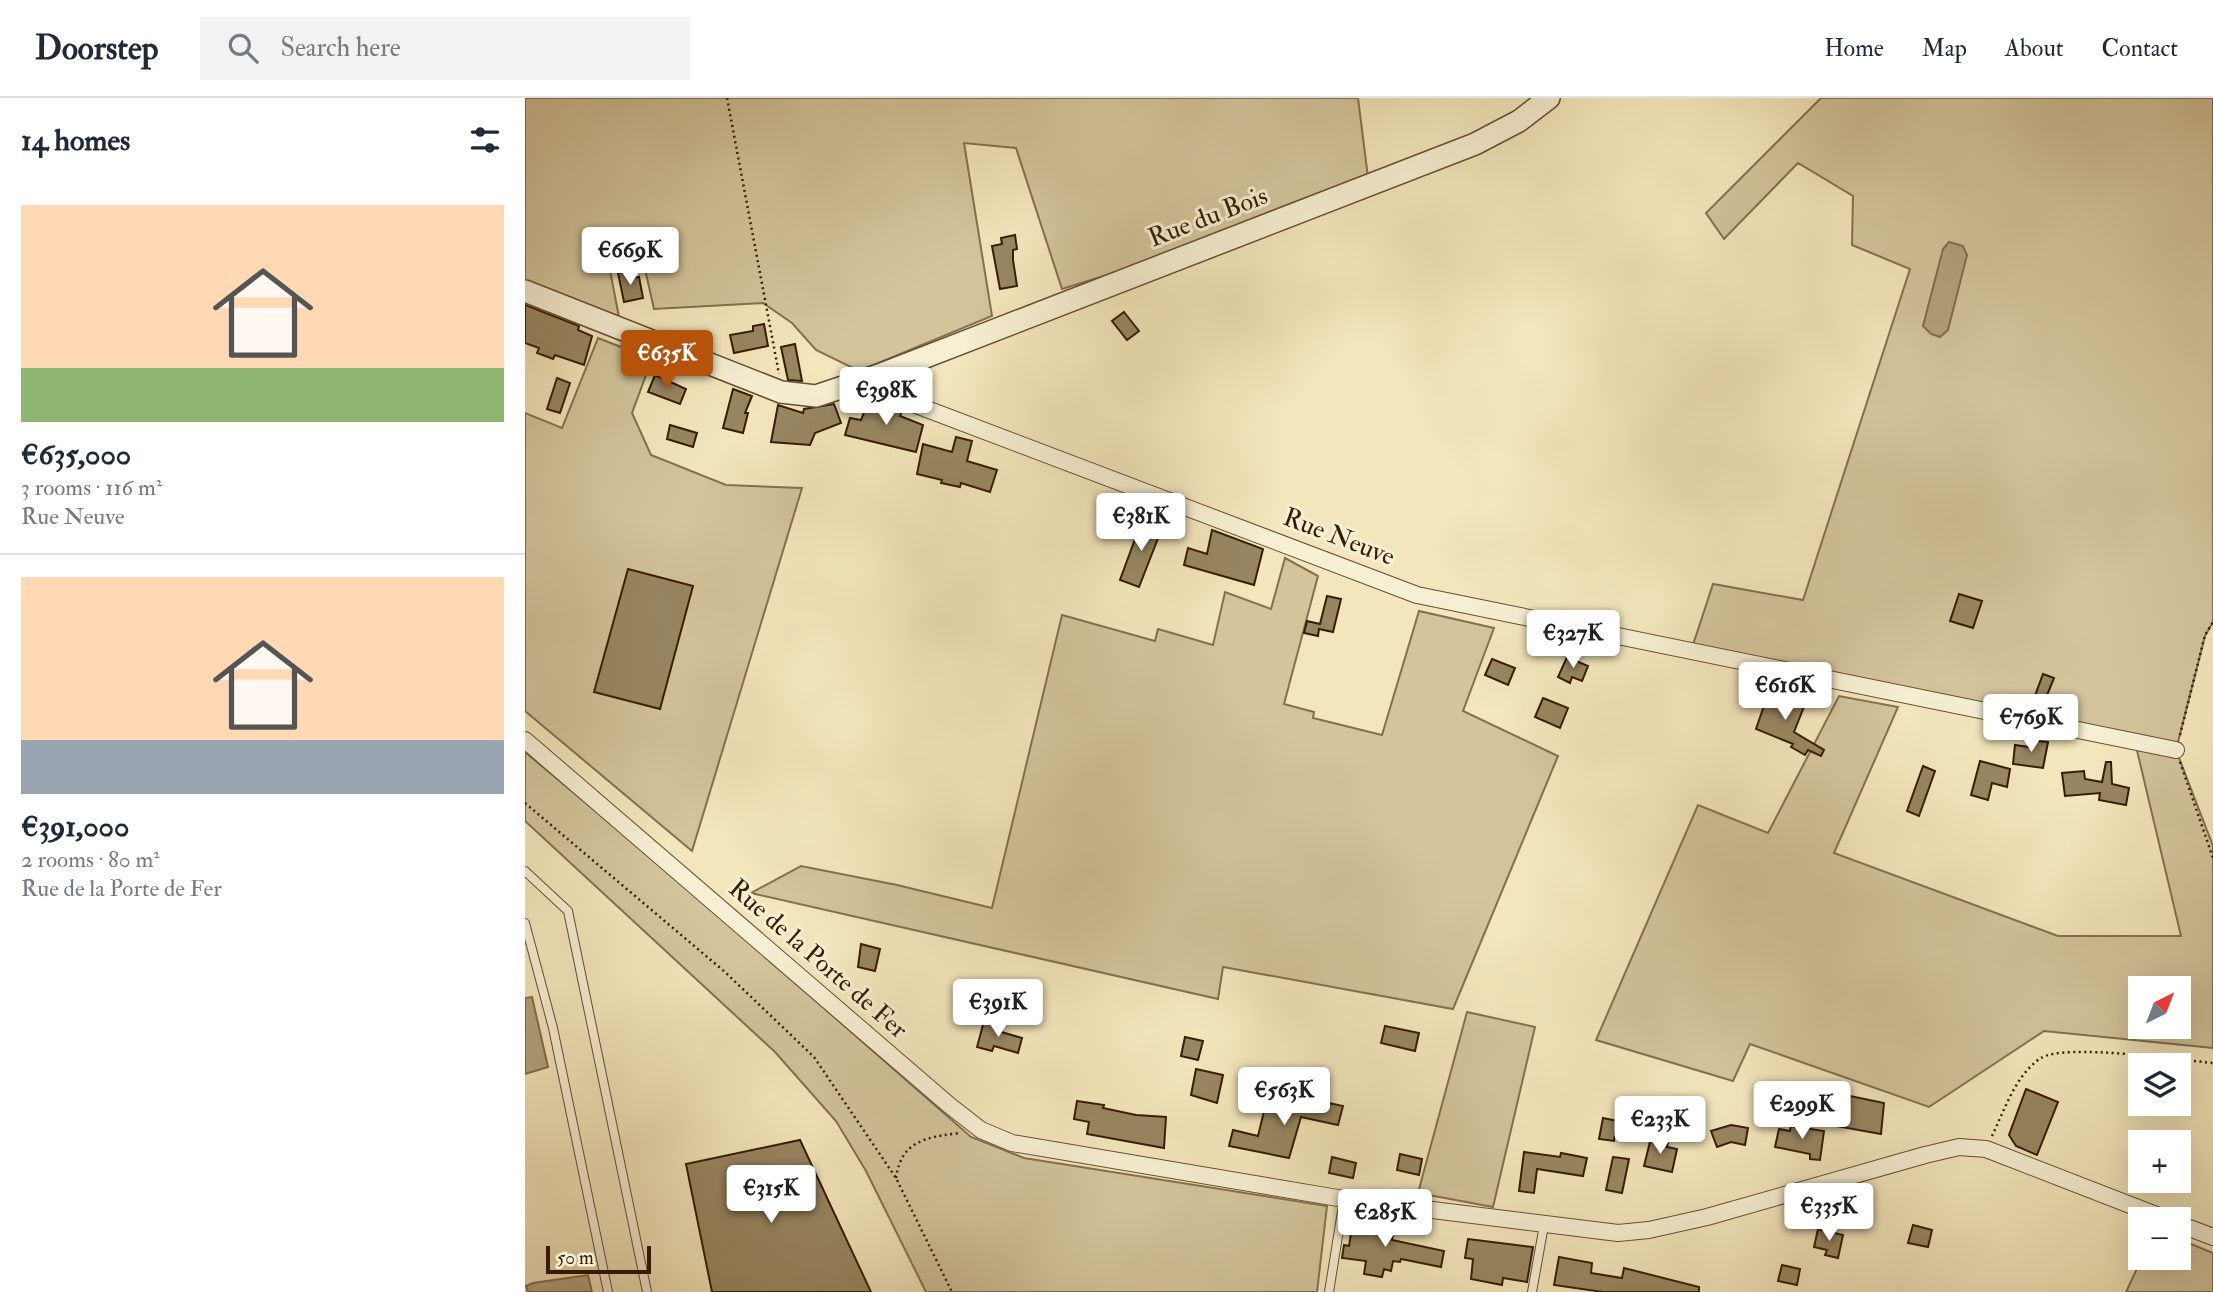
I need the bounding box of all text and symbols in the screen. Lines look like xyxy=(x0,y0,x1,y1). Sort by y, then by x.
search box xyxy=(200,17,690,80)
text: Doorstep xyxy=(35,28,158,69)
icon: search xyxy=(224,29,262,67)
text: Search here xyxy=(280,32,401,64)
text: Home xyxy=(1824,33,1884,64)
text: Map xyxy=(1922,33,1967,64)
text: About xyxy=(2005,33,2064,64)
text: Contact xyxy=(2102,33,2178,64)
icon: filters xyxy=(466,121,504,159)
text: 14 homes xyxy=(21,122,130,159)
street label: Rue du Bois xyxy=(1144,180,1272,254)
pin: €669K xyxy=(581,228,679,287)
text: €669K xyxy=(598,235,662,264)
icon: home xyxy=(200,250,326,376)
pin: €635K xyxy=(618,330,716,390)
text: €635K xyxy=(637,338,697,367)
pin: €398K xyxy=(837,368,935,427)
text: €398K xyxy=(856,375,916,404)
text: €635,000 xyxy=(21,436,131,473)
text: 3 rooms · 116 m² xyxy=(21,473,162,502)
pin: €381K xyxy=(1092,494,1190,553)
text: €381K xyxy=(1112,501,1170,530)
street label: Rue Neuve xyxy=(1279,501,1399,573)
text: Rue Neuve xyxy=(21,502,125,531)
pin: €327K xyxy=(1524,610,1622,670)
text: €327K xyxy=(1543,618,1603,647)
icon: home xyxy=(200,622,326,748)
pin: €616K xyxy=(1736,662,1834,722)
text: €616K xyxy=(1755,670,1815,699)
pin: €769K xyxy=(1982,694,2080,754)
text: €769K xyxy=(1999,702,2063,731)
text: €391,000 xyxy=(21,808,129,845)
text: 2 rooms · 80 m² xyxy=(21,845,160,874)
street label: Rue de la Porte de Fer xyxy=(722,872,914,1046)
text: Rue de la Porte de Fer xyxy=(21,874,222,903)
north arrow xyxy=(2128,976,2191,1040)
map controls xyxy=(2128,976,2191,1270)
pin: €391K xyxy=(949,979,1047,1039)
text: €391K xyxy=(969,987,1027,1016)
button: layers xyxy=(2128,1053,2191,1116)
pin: €563K xyxy=(1235,1068,1333,1127)
text: €563K xyxy=(1254,1075,1314,1104)
pin: €299K xyxy=(1753,1082,1851,1141)
text: €299K xyxy=(1770,1089,1834,1118)
pin: €233K xyxy=(1611,1096,1709,1156)
text: €233K xyxy=(1631,1104,1689,1133)
button: + xyxy=(2128,1130,2191,1193)
pin: €315K xyxy=(722,1166,820,1225)
text: €315K xyxy=(743,1173,799,1202)
pin: €335K xyxy=(1780,1184,1878,1243)
pin: €285K xyxy=(1336,1190,1434,1249)
text: €335K xyxy=(1800,1191,1858,1220)
text: €285K xyxy=(1354,1197,1416,1226)
button: − xyxy=(2128,1207,2191,1270)
scale bar xyxy=(546,1243,651,1275)
text: 50 m xyxy=(557,1246,594,1270)

